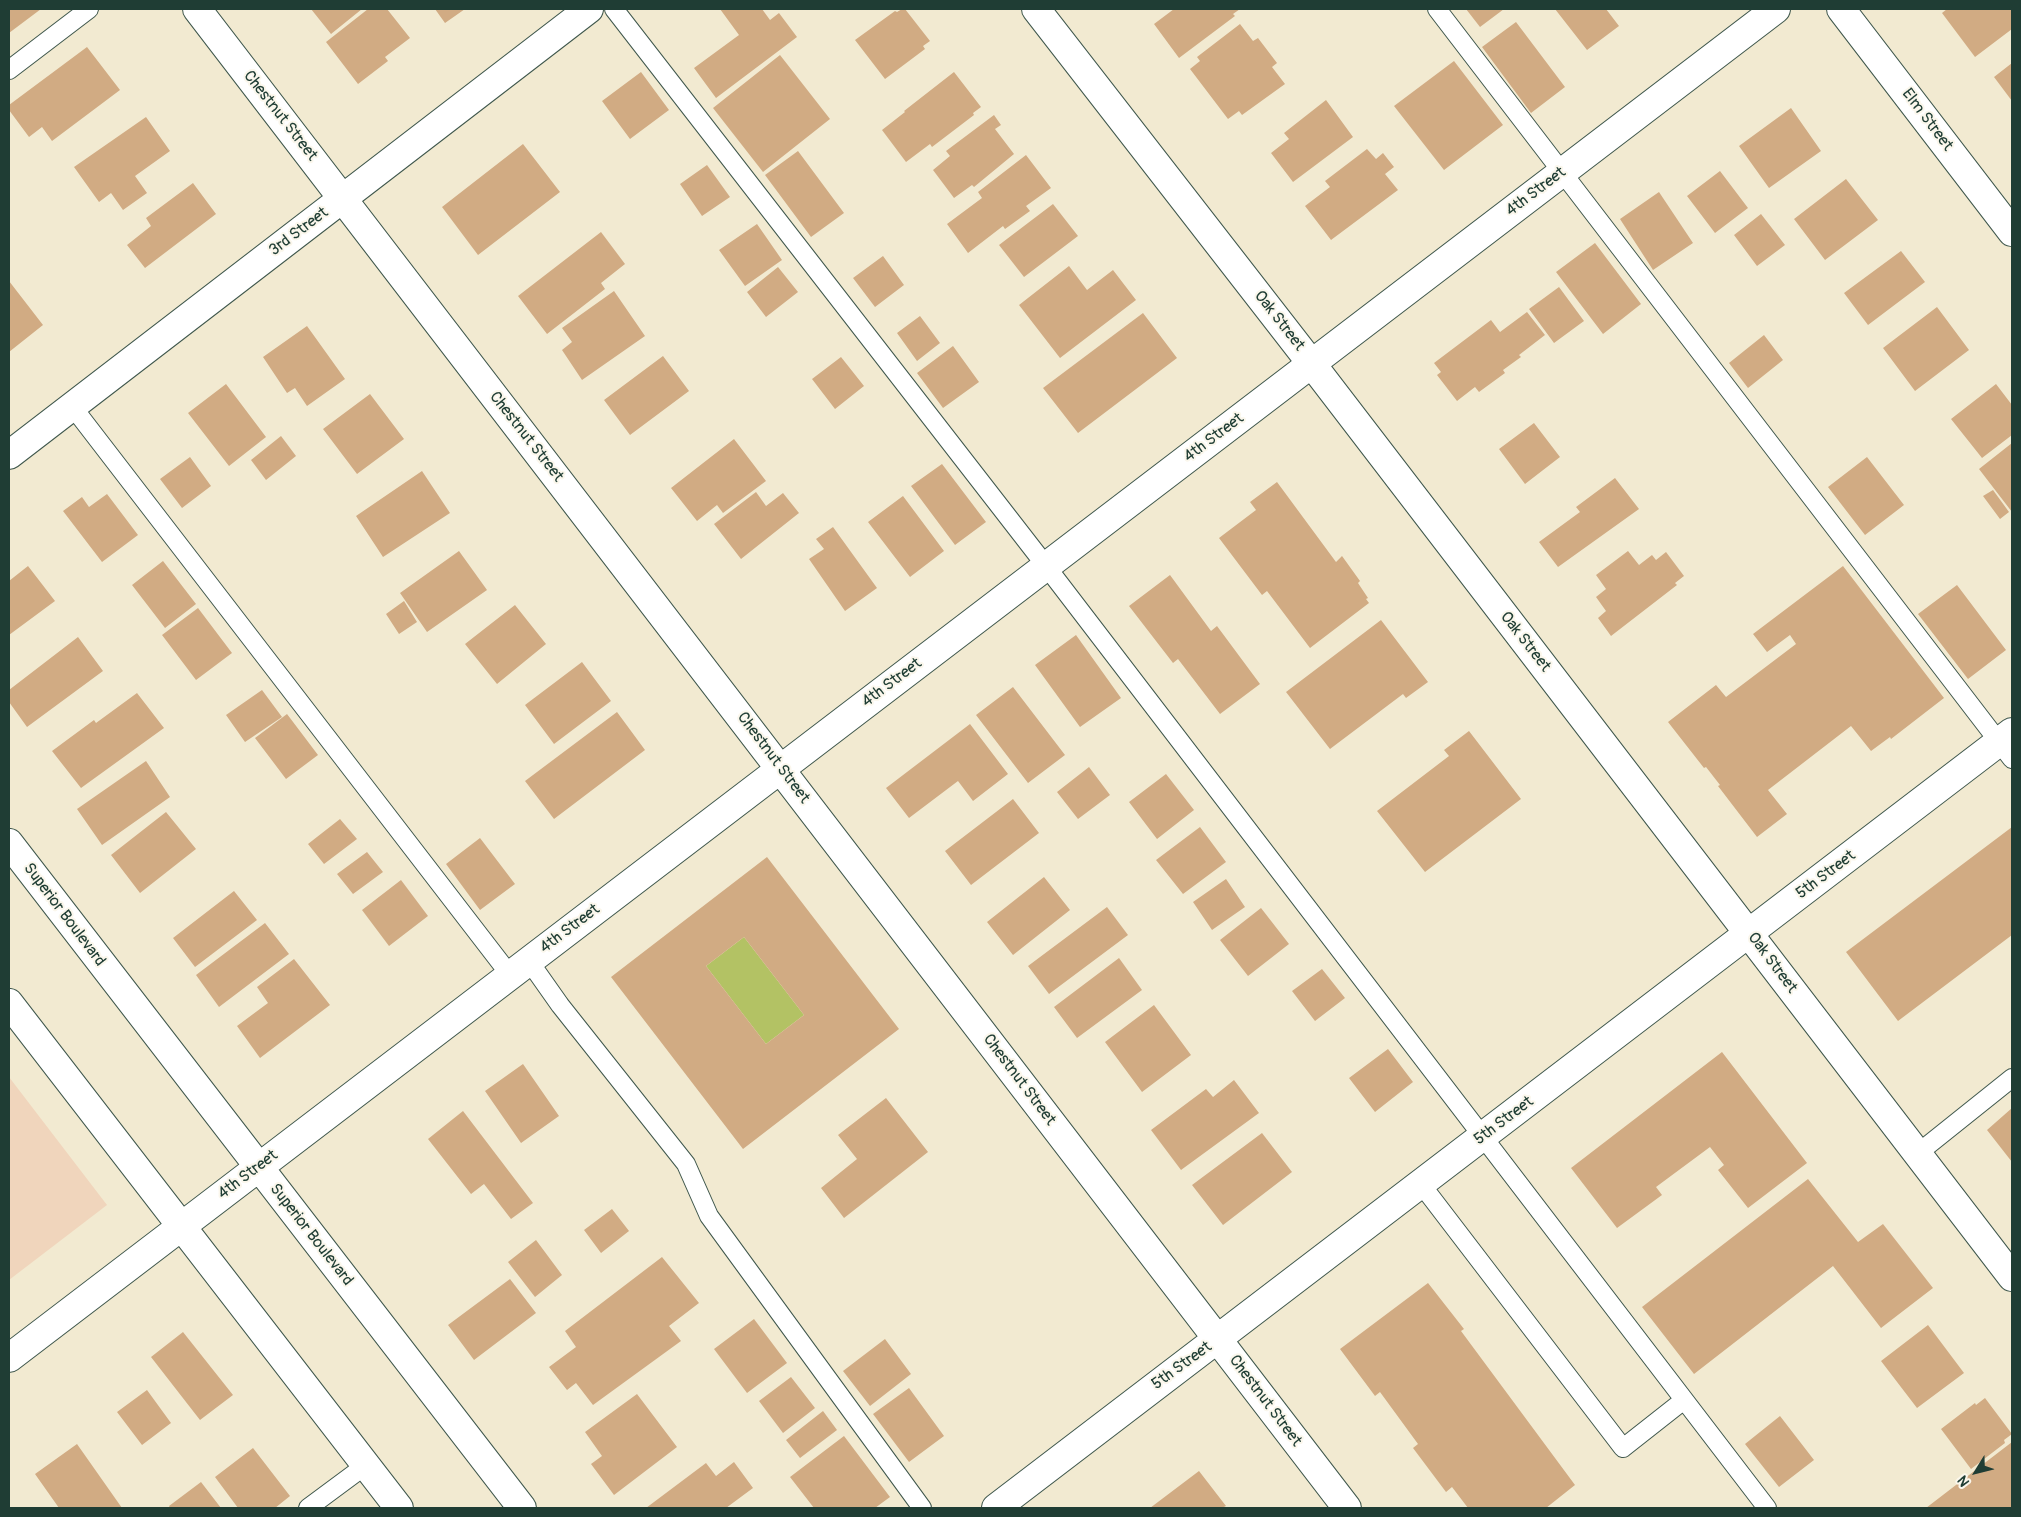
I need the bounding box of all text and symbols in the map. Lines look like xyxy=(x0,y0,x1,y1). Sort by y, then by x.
street label: Chestnut Street xyxy=(239,67,321,165)
street label: Elm Street xyxy=(1897,85,1957,155)
street label: 4th Street xyxy=(1502,163,1570,221)
street label: 3rd Street xyxy=(266,204,332,260)
street label: Oak Street xyxy=(1250,287,1308,355)
street label: Chestnut Street xyxy=(485,388,567,486)
street label: 4th Street xyxy=(1180,409,1248,467)
street label: Oak Street xyxy=(1496,608,1554,676)
street label: 4th Street xyxy=(858,654,926,712)
street label: Chestnut Street xyxy=(732,709,814,807)
street label: 5th Street xyxy=(1792,846,1860,904)
street label: Superior Boulevard xyxy=(19,860,109,970)
street label: 4th Street xyxy=(536,900,604,958)
street label: Oak Street xyxy=(1743,929,1801,997)
street label: Chestnut Street xyxy=(978,1031,1060,1129)
street label: 5th Street xyxy=(1470,1092,1538,1150)
street label: 4th Street xyxy=(214,1146,282,1204)
street label: Superior Boulevard xyxy=(265,1180,357,1290)
street label: 5th Street xyxy=(1148,1338,1216,1394)
street label: Chestnut Street xyxy=(1224,1352,1306,1450)
north arrow xyxy=(1951,1447,2001,1497)
text: N xyxy=(1954,1472,1973,1490)

